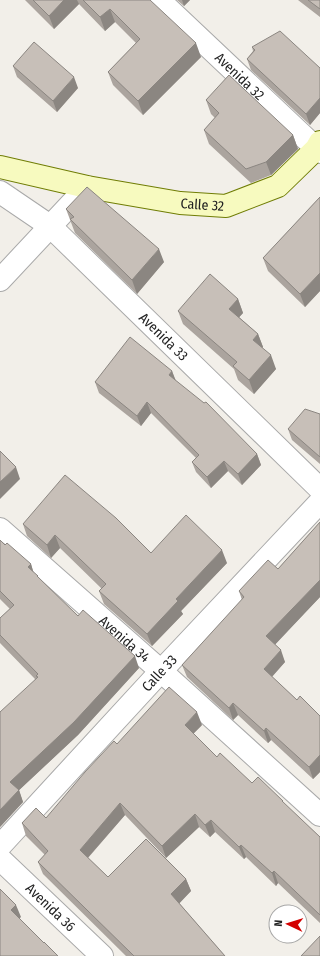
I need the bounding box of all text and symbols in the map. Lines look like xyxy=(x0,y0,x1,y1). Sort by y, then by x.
street label: Avenida 32 xyxy=(212,49,268,103)
street label: Calle 32 xyxy=(180,195,225,214)
street label: Avenida 33 xyxy=(136,309,192,364)
street label: Avenida 34 xyxy=(96,612,154,666)
street label: Calle 33 xyxy=(138,651,180,695)
street label: Avenida 36 xyxy=(22,880,79,935)
north arrow xyxy=(268,904,308,944)
text: N xyxy=(272,920,285,927)

